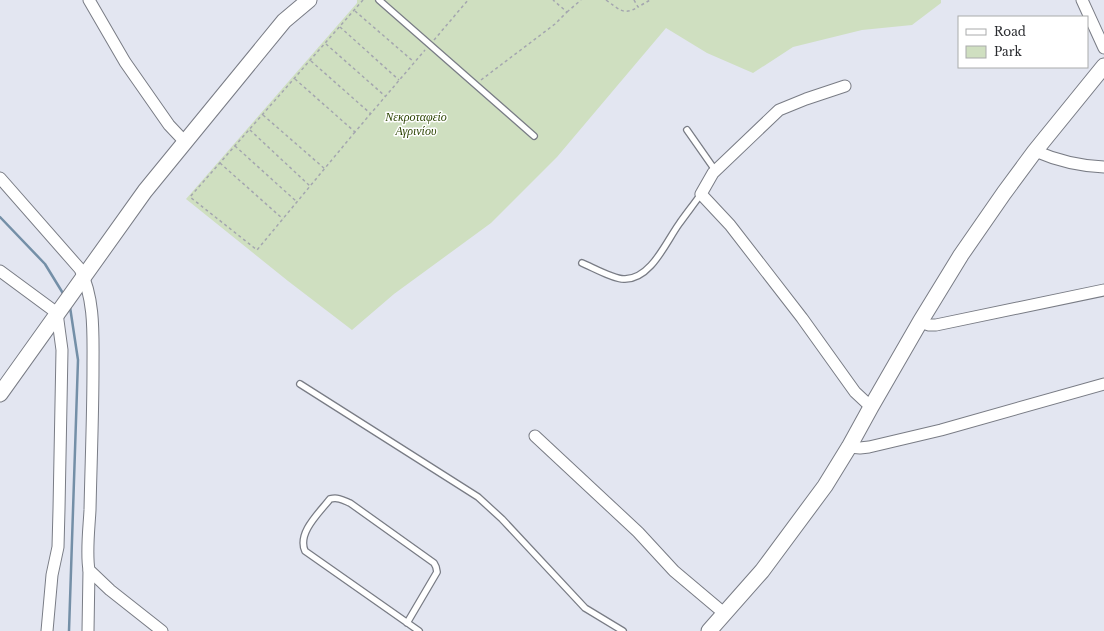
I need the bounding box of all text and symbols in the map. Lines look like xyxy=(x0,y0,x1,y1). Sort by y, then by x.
legend xyxy=(958,16,1088,68)
text: Road xyxy=(994,24,1026,39)
text: Park xyxy=(994,44,1022,59)
park label: Νεκροταφείο Αγρινίου xyxy=(384,109,447,138)

